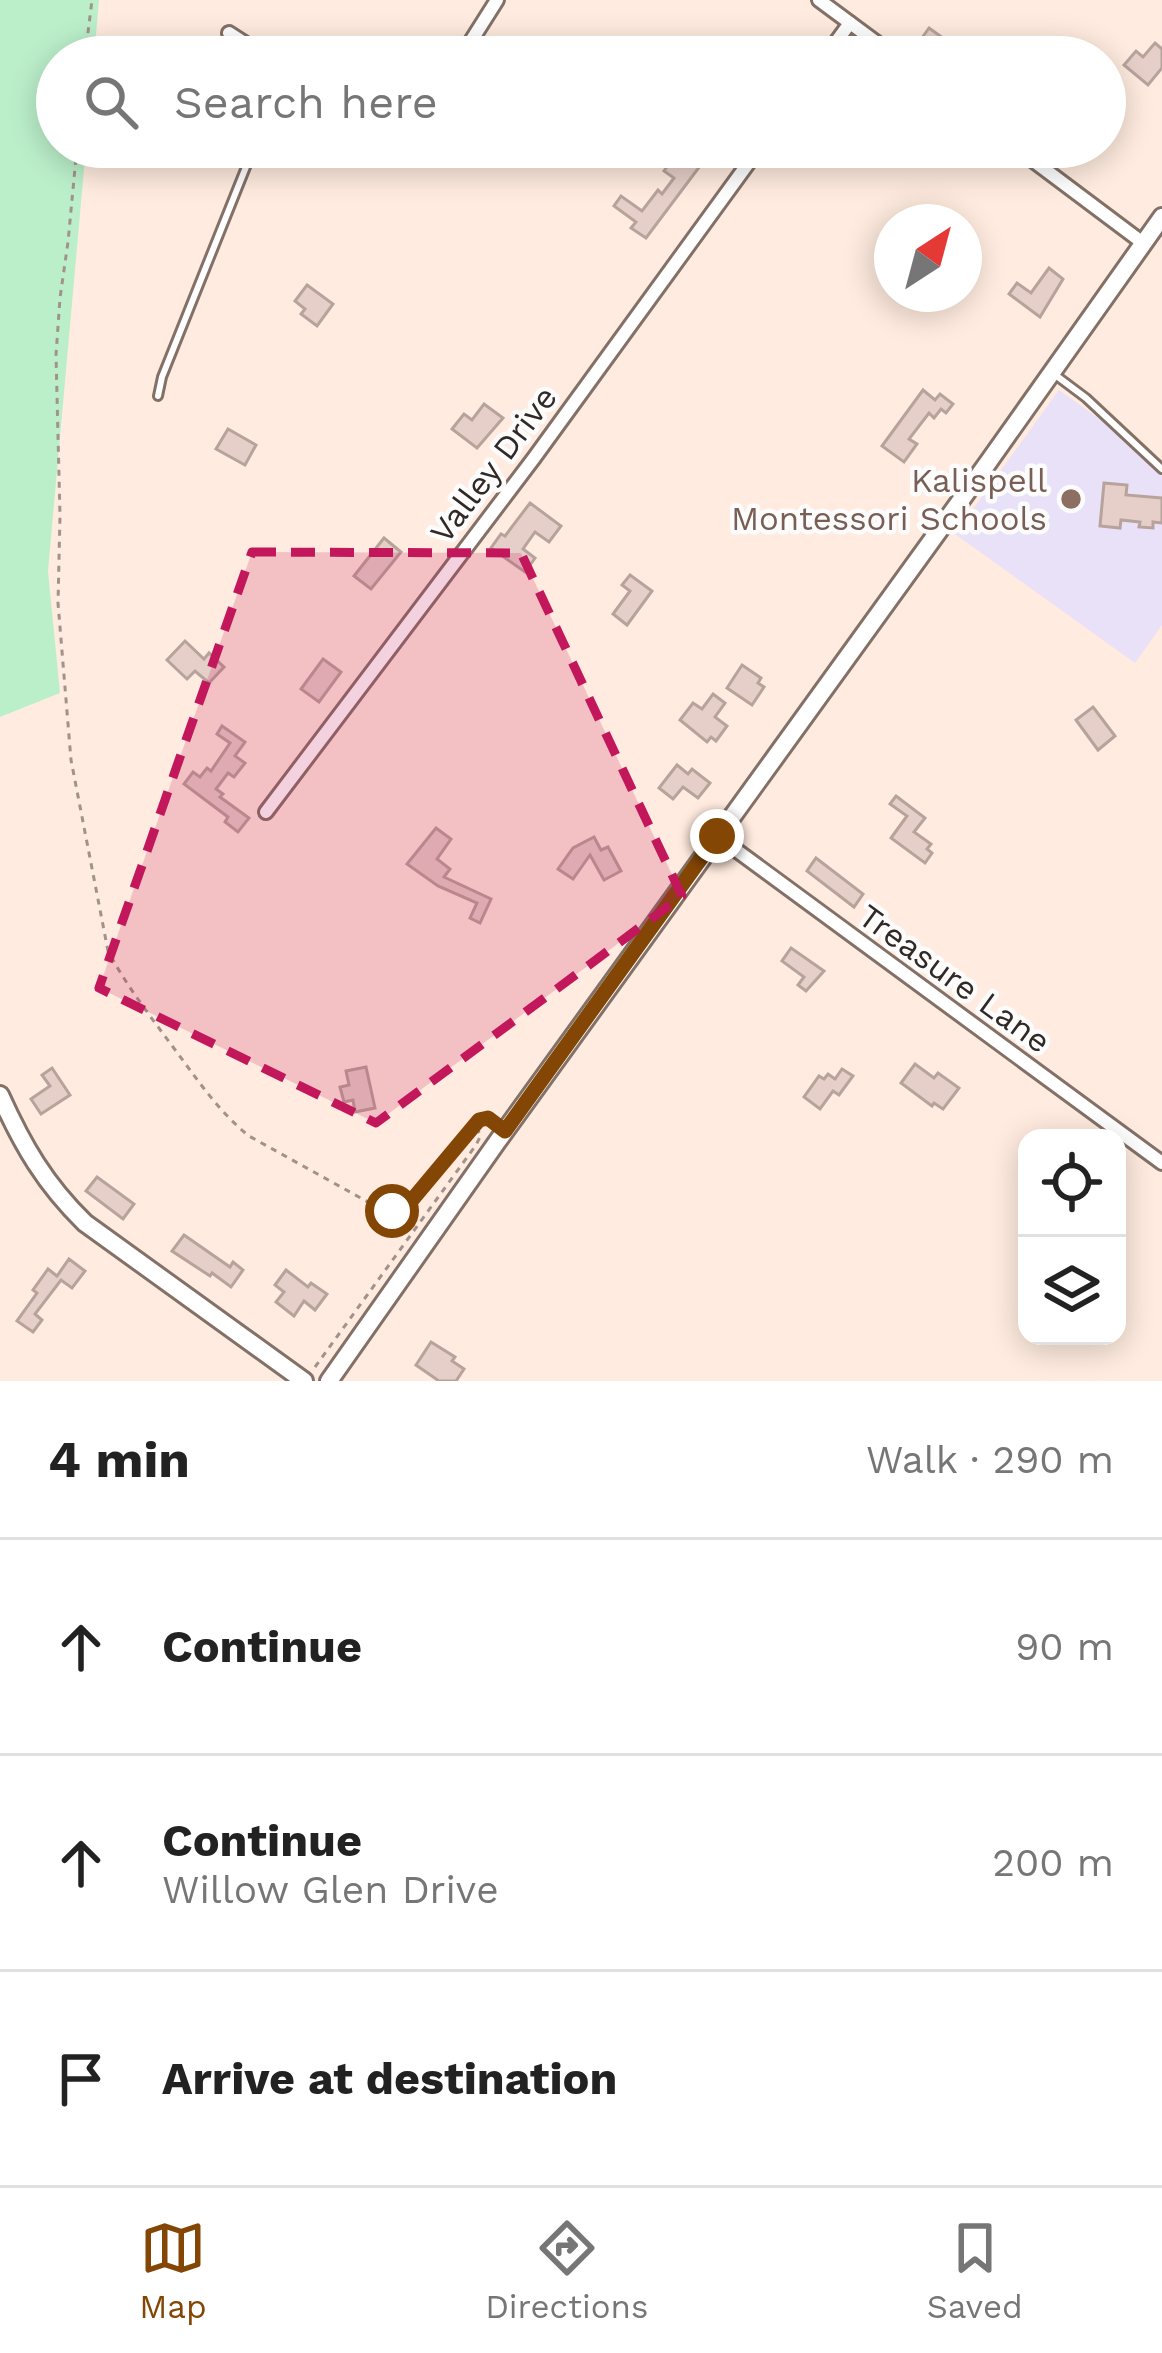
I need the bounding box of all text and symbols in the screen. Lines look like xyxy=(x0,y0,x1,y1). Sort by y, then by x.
search box xyxy=(36,36,1126,168)
icon: search xyxy=(78,69,144,135)
text: Search here xyxy=(174,76,438,129)
north arrow xyxy=(874,204,982,312)
street label: Valley Drive xyxy=(422,378,565,550)
place label: Kalispell Montessori Schools xyxy=(731,461,1047,538)
marker: Kalispell Montessori Schools xyxy=(1058,486,1084,512)
route end xyxy=(690,809,744,863)
street label: Treasure Lane xyxy=(851,896,1058,1061)
map controls xyxy=(1018,1129,1126,1345)
button: locate xyxy=(1018,1129,1126,1237)
route start xyxy=(365,1184,419,1238)
button: layers xyxy=(1018,1237,1126,1345)
text: 4 min xyxy=(48,1430,190,1489)
text: Walk · 290 m xyxy=(866,1437,1114,1482)
icon: ahead xyxy=(48,1614,114,1680)
text: Continue xyxy=(162,1620,362,1673)
text: 90 m xyxy=(1015,1624,1114,1669)
text: Continue xyxy=(162,1814,362,1867)
icon: ahead xyxy=(48,1830,114,1896)
text: 200 m xyxy=(992,1840,1114,1885)
text: Willow Glen Drive xyxy=(162,1867,499,1912)
icon: arrive xyxy=(48,2046,114,2112)
text: Arrive at destination xyxy=(162,2052,617,2105)
tab: Map xyxy=(139,2215,207,2326)
tab: Directions xyxy=(485,2215,648,2326)
tab: Saved xyxy=(927,2215,1023,2326)

